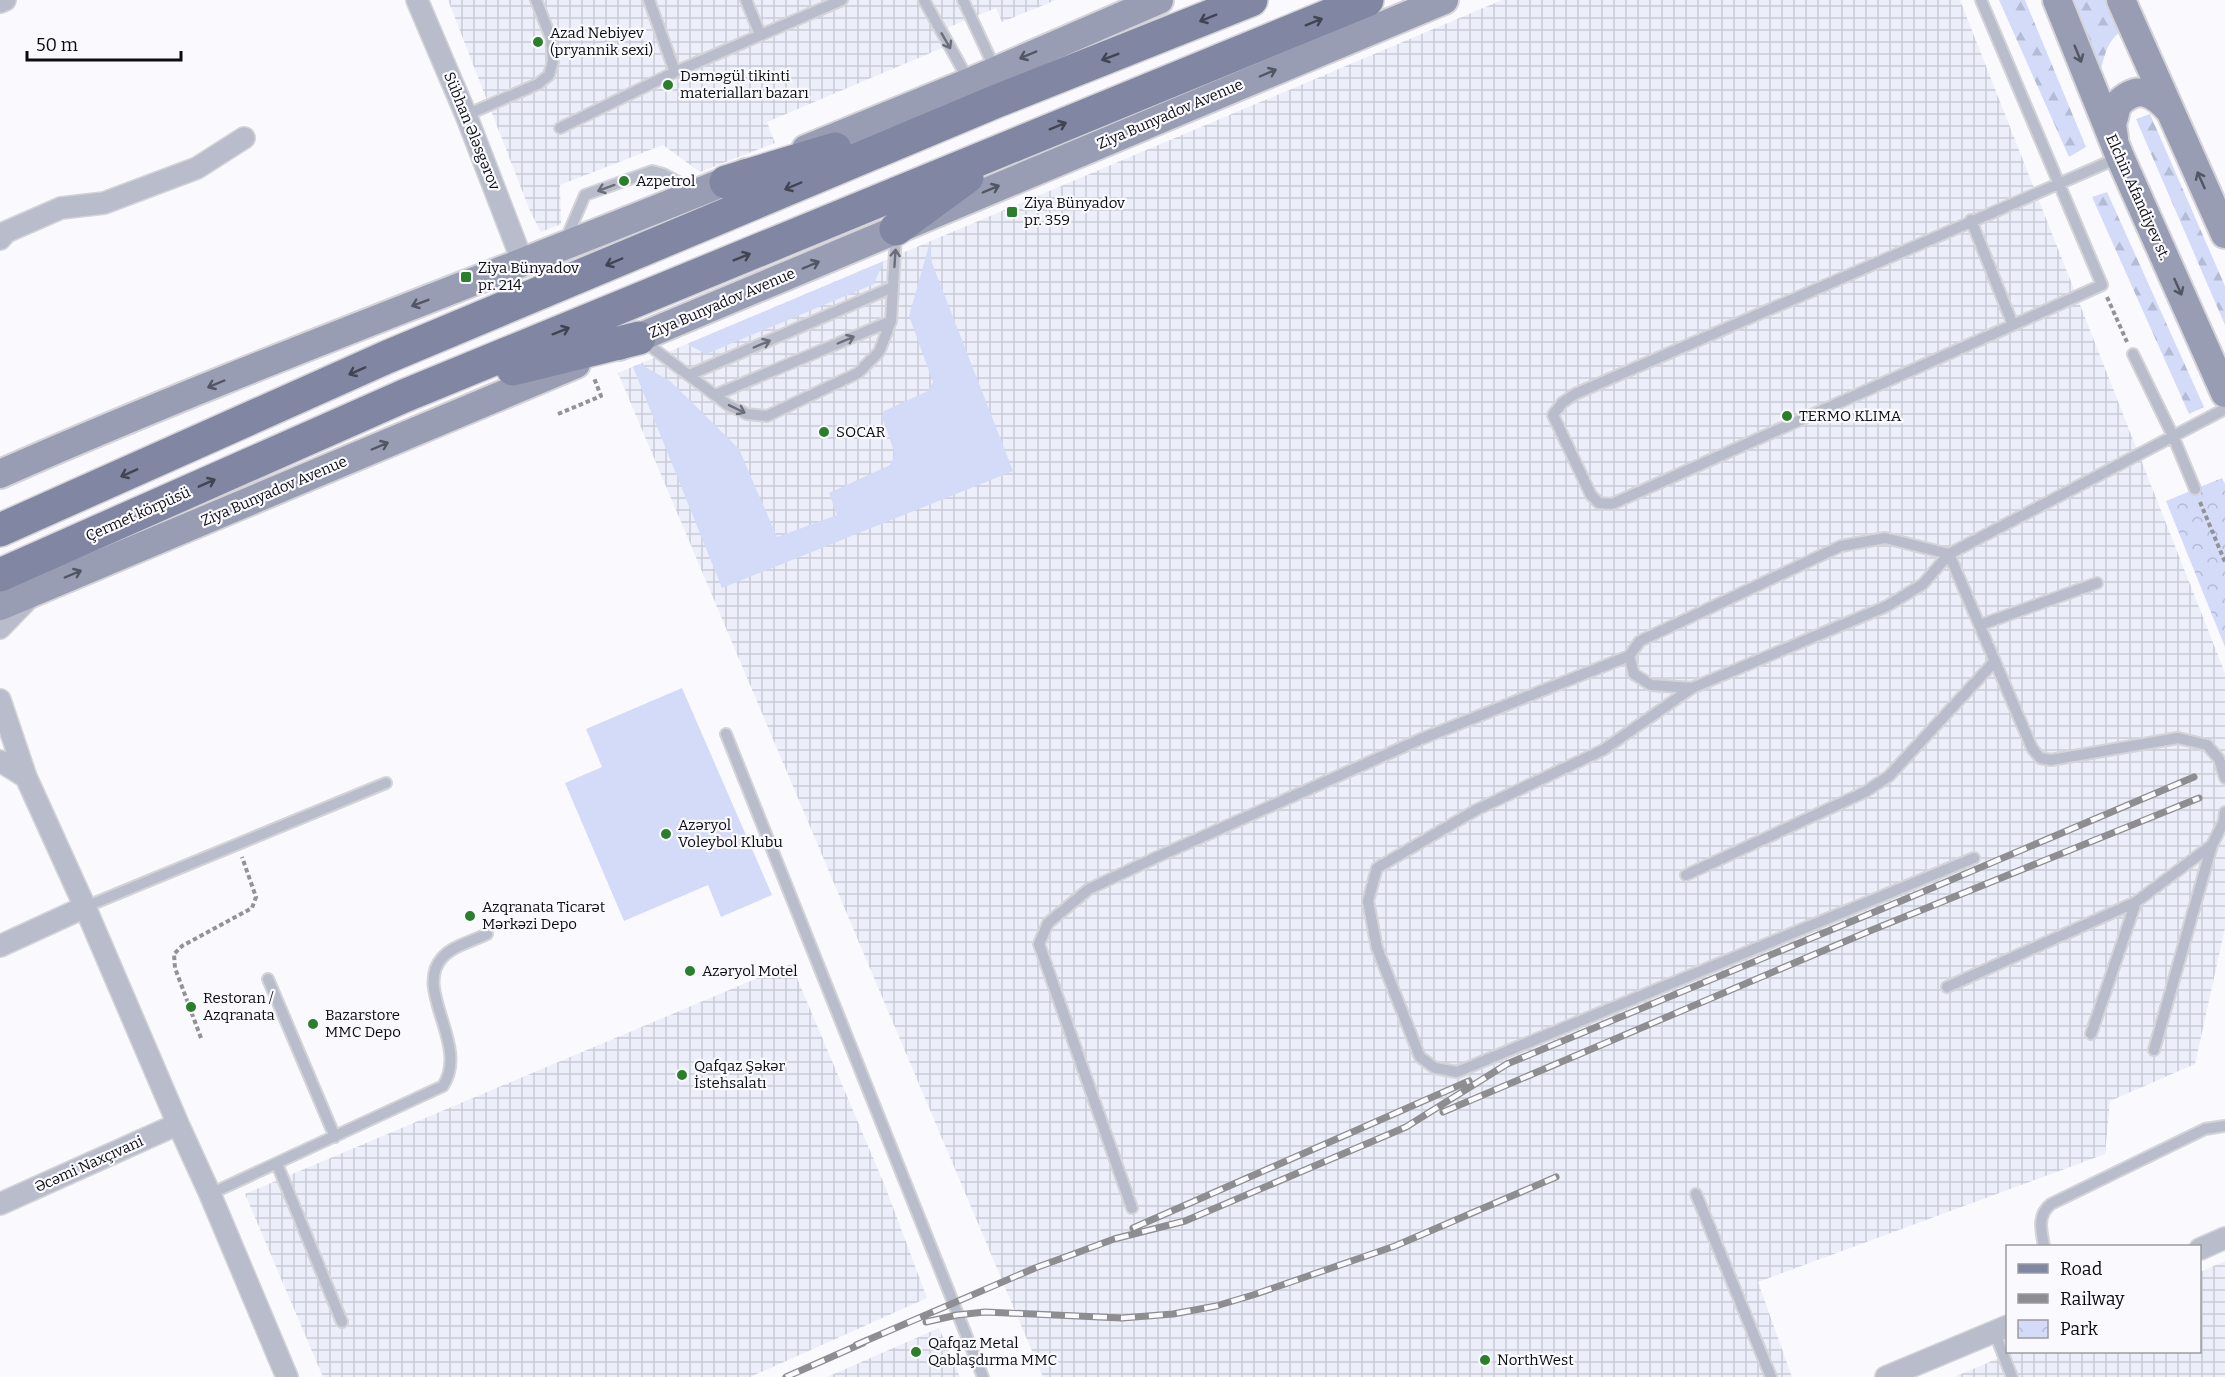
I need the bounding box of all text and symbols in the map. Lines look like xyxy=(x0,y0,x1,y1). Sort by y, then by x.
one-way arrow xyxy=(1199,13,1217,24)
one-way arrow xyxy=(1304,16,1323,27)
scale bar xyxy=(27,24,182,62)
place label: Azad Nebiyev (pryannik sexi) xyxy=(550,24,653,59)
one-way arrow xyxy=(940,32,952,49)
text: 50 m xyxy=(36,34,78,56)
marker: Azad Nebiyev (pryannik sexi) xyxy=(531,35,545,49)
one-way arrow xyxy=(2073,45,2084,63)
one-way arrow xyxy=(1019,50,1038,61)
one-way arrow xyxy=(1101,52,1119,63)
place label: Dərnəgül tikinti materialları bazarı xyxy=(680,67,809,102)
one-way arrow xyxy=(1258,67,1277,78)
street label: Sübhan Ələsgərov xyxy=(440,69,504,193)
street label: Ziya Bunyadov Avenue xyxy=(1094,75,1246,153)
marker: Dərnəgül tikinti materialları bazarı xyxy=(661,78,675,92)
one-way arrow xyxy=(1048,120,1067,131)
street label: Elchin Afandiyev st. xyxy=(2102,131,2174,263)
place label: Azpetrol xyxy=(636,172,695,190)
one-way arrow xyxy=(2195,172,2206,190)
marker: Azpetrol xyxy=(617,174,631,188)
one-way arrow xyxy=(785,181,803,193)
one-way arrow xyxy=(597,183,616,194)
one-way arrow xyxy=(981,183,1000,194)
place label: Ziya Bünyadov pr. 359 xyxy=(1024,194,1125,229)
marker: Ziya Bünyadov pr. 359 xyxy=(1005,205,1019,219)
one-way arrow xyxy=(890,248,901,268)
one-way arrow xyxy=(732,251,750,262)
one-way arrow xyxy=(605,257,623,268)
place label: Ziya Bünyadov pr. 214 xyxy=(478,259,579,294)
one-way arrow xyxy=(802,259,820,270)
street label: Ziya Bunyadov Avenue xyxy=(646,264,798,342)
marker: Ziya Bünyadov pr. 214 xyxy=(459,270,473,284)
one-way arrow xyxy=(2172,278,2184,296)
one-way arrow xyxy=(411,299,430,310)
one-way arrow xyxy=(552,325,570,336)
one-way arrow xyxy=(837,334,855,345)
one-way arrow xyxy=(752,338,771,349)
one-way arrow xyxy=(348,366,366,377)
one-way arrow xyxy=(208,379,226,390)
one-way arrow xyxy=(728,404,746,416)
place label: TERMO KLIMA xyxy=(1799,407,1902,425)
marker: TERMO KLIMA xyxy=(1780,409,1794,423)
place label: SOCAR xyxy=(836,423,886,441)
marker: SOCAR xyxy=(817,425,831,439)
one-way arrow xyxy=(371,440,389,451)
street label: Ziya Bunyadov Avenue xyxy=(198,452,350,530)
one-way arrow xyxy=(121,467,139,479)
one-way arrow xyxy=(197,477,216,488)
street label: Çermet körpüsü xyxy=(83,483,193,545)
one-way arrow xyxy=(64,568,82,579)
place label: Azəryol Voleybol Klubu xyxy=(678,816,783,851)
marker: Azəryol Voleybol Klubu xyxy=(659,827,673,841)
place label: Azqranata Ticarət Mərkəzi Depo xyxy=(482,898,606,933)
marker: Azqranata Ticarət Mərkəzi Depo xyxy=(463,909,477,923)
place label: Azəryol Motel xyxy=(702,962,798,980)
marker: Azəryol Motel xyxy=(683,964,697,978)
place label: Restoran / Azqranata xyxy=(203,989,275,1024)
marker: Restoran / Azqranata xyxy=(184,1000,198,1014)
place label: Bazarstore MMC Depo xyxy=(325,1006,401,1041)
marker: Bazarstore MMC Depo xyxy=(306,1017,320,1031)
place label: Qafqaz Şəkər İstehsalatı xyxy=(694,1057,786,1092)
marker: Qafqaz Şəkər İstehsalatı xyxy=(675,1068,689,1082)
street label: Əcəmi Naxçıvani xyxy=(32,1132,147,1196)
legend xyxy=(2006,1245,2201,1353)
text: Road xyxy=(2060,1258,2103,1280)
text: Railway xyxy=(2060,1288,2125,1310)
text: Park xyxy=(2060,1318,2099,1340)
place label: Qafqaz Metal Qablaşdırma MMC xyxy=(928,1334,1057,1369)
marker: Qafqaz Metal Qablaşdırma MMC xyxy=(909,1345,923,1359)
place label: NorthWest xyxy=(1497,1351,1574,1369)
marker: NorthWest xyxy=(1478,1353,1492,1367)

